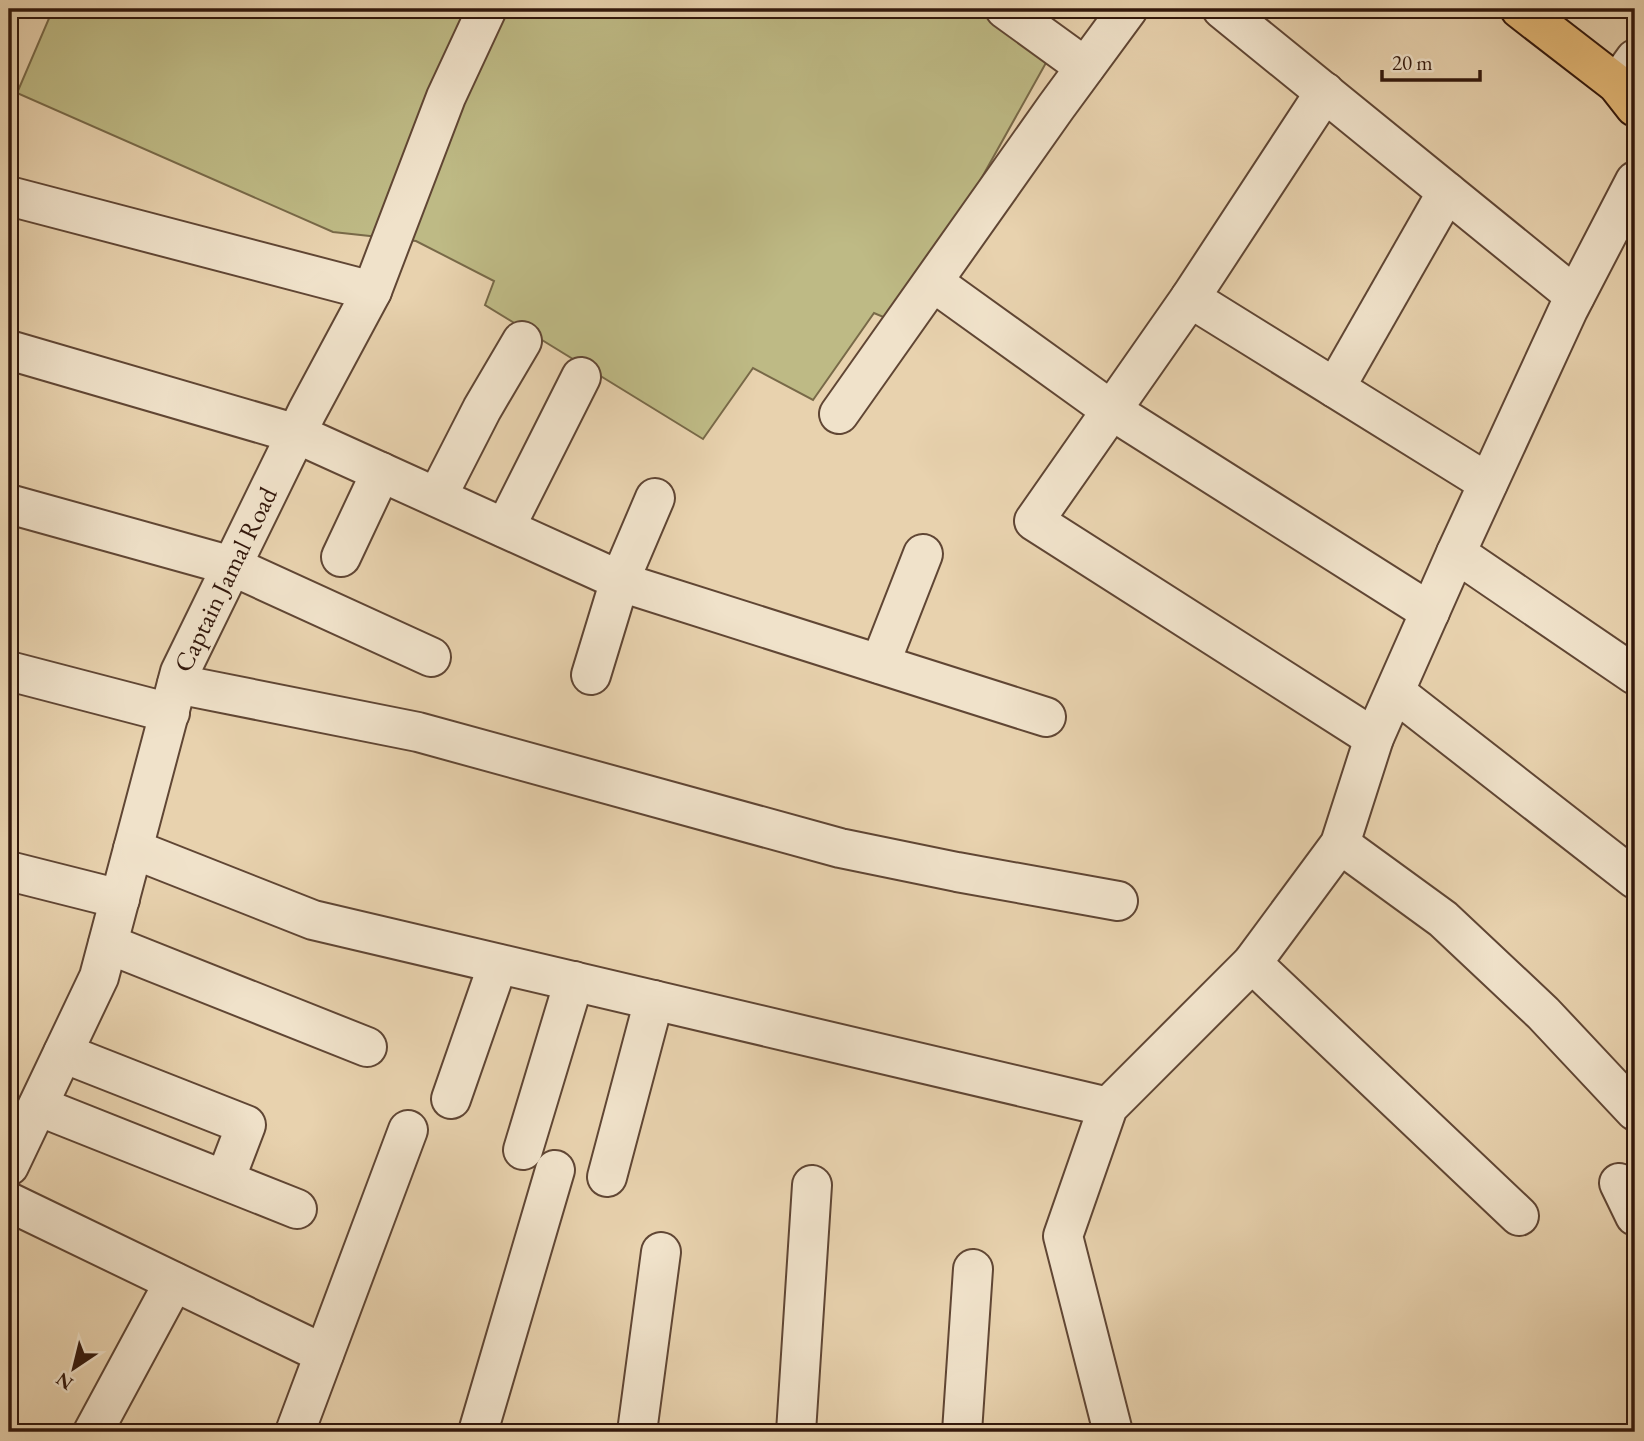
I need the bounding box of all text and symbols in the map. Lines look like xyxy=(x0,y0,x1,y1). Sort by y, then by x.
scale bar xyxy=(1382,38,1480,82)
text: 20 m xyxy=(1392,49,1433,76)
street label: Captain Jamal Road xyxy=(166,480,285,678)
north arrow xyxy=(38,1332,108,1402)
text: N xyxy=(51,1367,78,1396)

